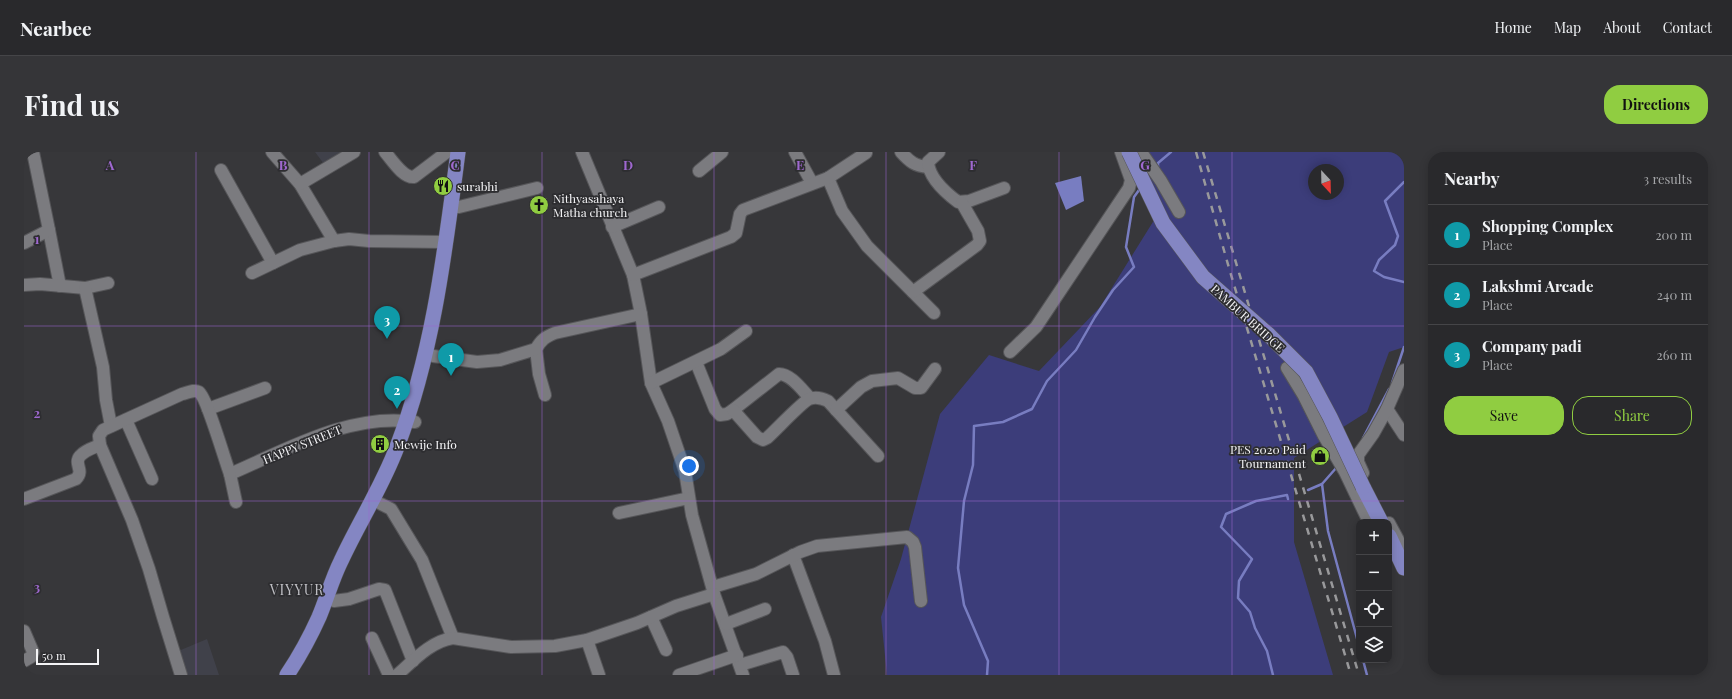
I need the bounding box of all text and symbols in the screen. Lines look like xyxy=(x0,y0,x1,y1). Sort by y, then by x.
text: Nearbee xyxy=(20,15,92,41)
text: Home xyxy=(1494,18,1532,37)
text: Map xyxy=(1554,18,1581,37)
text: About xyxy=(1603,18,1641,37)
text: Contact xyxy=(1663,18,1712,37)
button: Directions xyxy=(1604,85,1708,124)
text: Find us xyxy=(24,86,120,123)
text: A xyxy=(105,156,115,173)
text: B xyxy=(279,156,288,173)
text: C xyxy=(450,156,460,173)
text: D xyxy=(623,156,633,173)
text: E xyxy=(796,156,804,173)
text: F xyxy=(969,156,977,173)
text: G xyxy=(1140,156,1150,173)
north arrow xyxy=(1308,164,1344,200)
text: Nearby xyxy=(1444,167,1499,189)
text: 3 results xyxy=(1643,170,1692,187)
restaurant icon: surabhi xyxy=(432,175,454,197)
place label: surabhi xyxy=(457,178,498,194)
place label: Nithyasahaya Matha church xyxy=(553,190,627,220)
church icon: Nithyasahaya Matha church xyxy=(528,194,550,216)
text: Shopping Complex xyxy=(1482,216,1613,236)
text: 1 xyxy=(1455,226,1459,243)
text: 200 m xyxy=(1655,226,1692,243)
text: 1 xyxy=(35,230,40,247)
text: Place xyxy=(1482,236,1513,253)
text: Lakshmi Arcade xyxy=(1482,276,1594,296)
street label: PAMBUR BRIDGE xyxy=(1208,281,1288,355)
text: 2 xyxy=(1454,286,1460,303)
text: 240 m xyxy=(1657,286,1692,303)
text: Place xyxy=(1482,296,1513,313)
pin: 3 xyxy=(374,306,400,339)
text: Company padi xyxy=(1482,336,1582,356)
pin: 1 xyxy=(438,343,464,376)
text: 3 xyxy=(1454,346,1460,363)
text: 260 m xyxy=(1656,346,1692,363)
text: Place xyxy=(1482,356,1513,373)
pin: 2 xyxy=(384,376,410,409)
button: Save xyxy=(1444,396,1564,435)
button: Share xyxy=(1572,396,1692,435)
text: 2 xyxy=(34,404,41,421)
street label: HAPPY STREET xyxy=(260,421,344,467)
building icon: Mewije Info xyxy=(369,433,391,455)
place label: Mewije Info xyxy=(394,436,457,452)
place label: PES 2020 Paid Tournament xyxy=(1230,441,1307,471)
shop icon: PES 2020 Paid Tournament xyxy=(1309,445,1331,467)
your location xyxy=(679,456,699,476)
map controls xyxy=(1356,519,1392,663)
button: + xyxy=(1356,519,1392,555)
button: − xyxy=(1356,555,1392,591)
text: 3 xyxy=(34,578,40,595)
district label: VIYYUR xyxy=(269,580,324,599)
button: locate xyxy=(1356,591,1392,627)
button: layers xyxy=(1356,627,1392,663)
scale bar xyxy=(36,647,99,666)
text: 50 m xyxy=(42,648,66,663)

